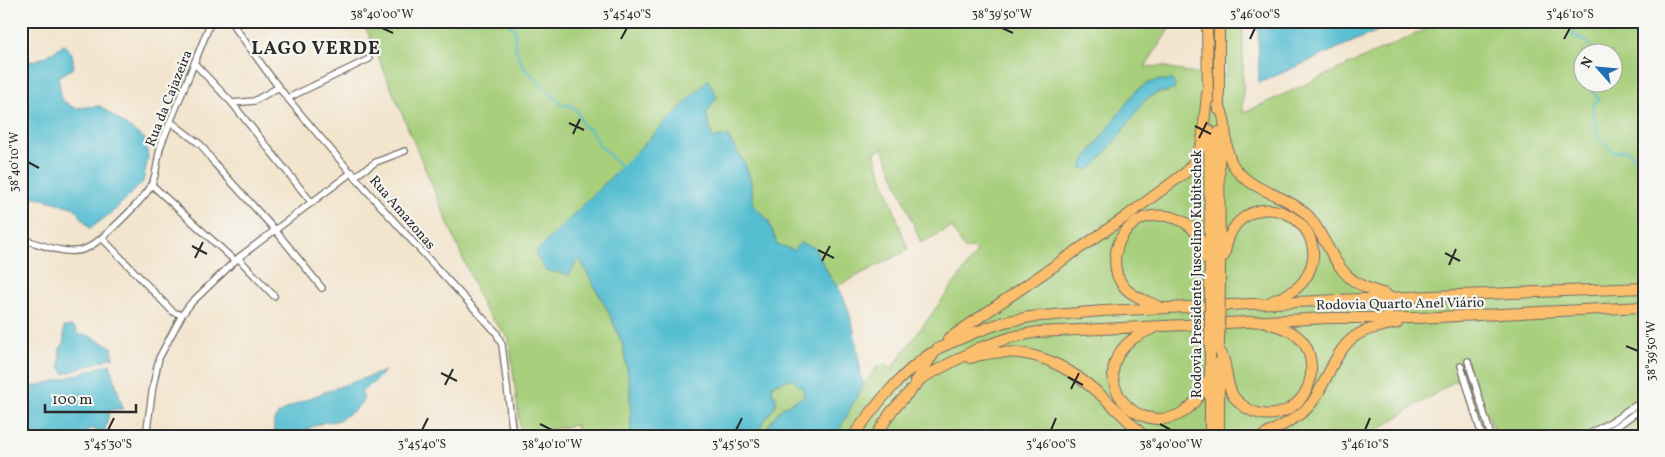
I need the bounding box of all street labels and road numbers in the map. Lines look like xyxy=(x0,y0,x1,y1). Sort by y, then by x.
street label: Rua da Cajazeira xyxy=(141,47,197,150)
street label: Rodovia Presidente Juscelino Kubitschek xyxy=(1188,149,1207,398)
street label: Rua Amazonas xyxy=(364,172,439,254)
street label: Rodovia Quarto Anel Viário xyxy=(1316,294,1484,315)

